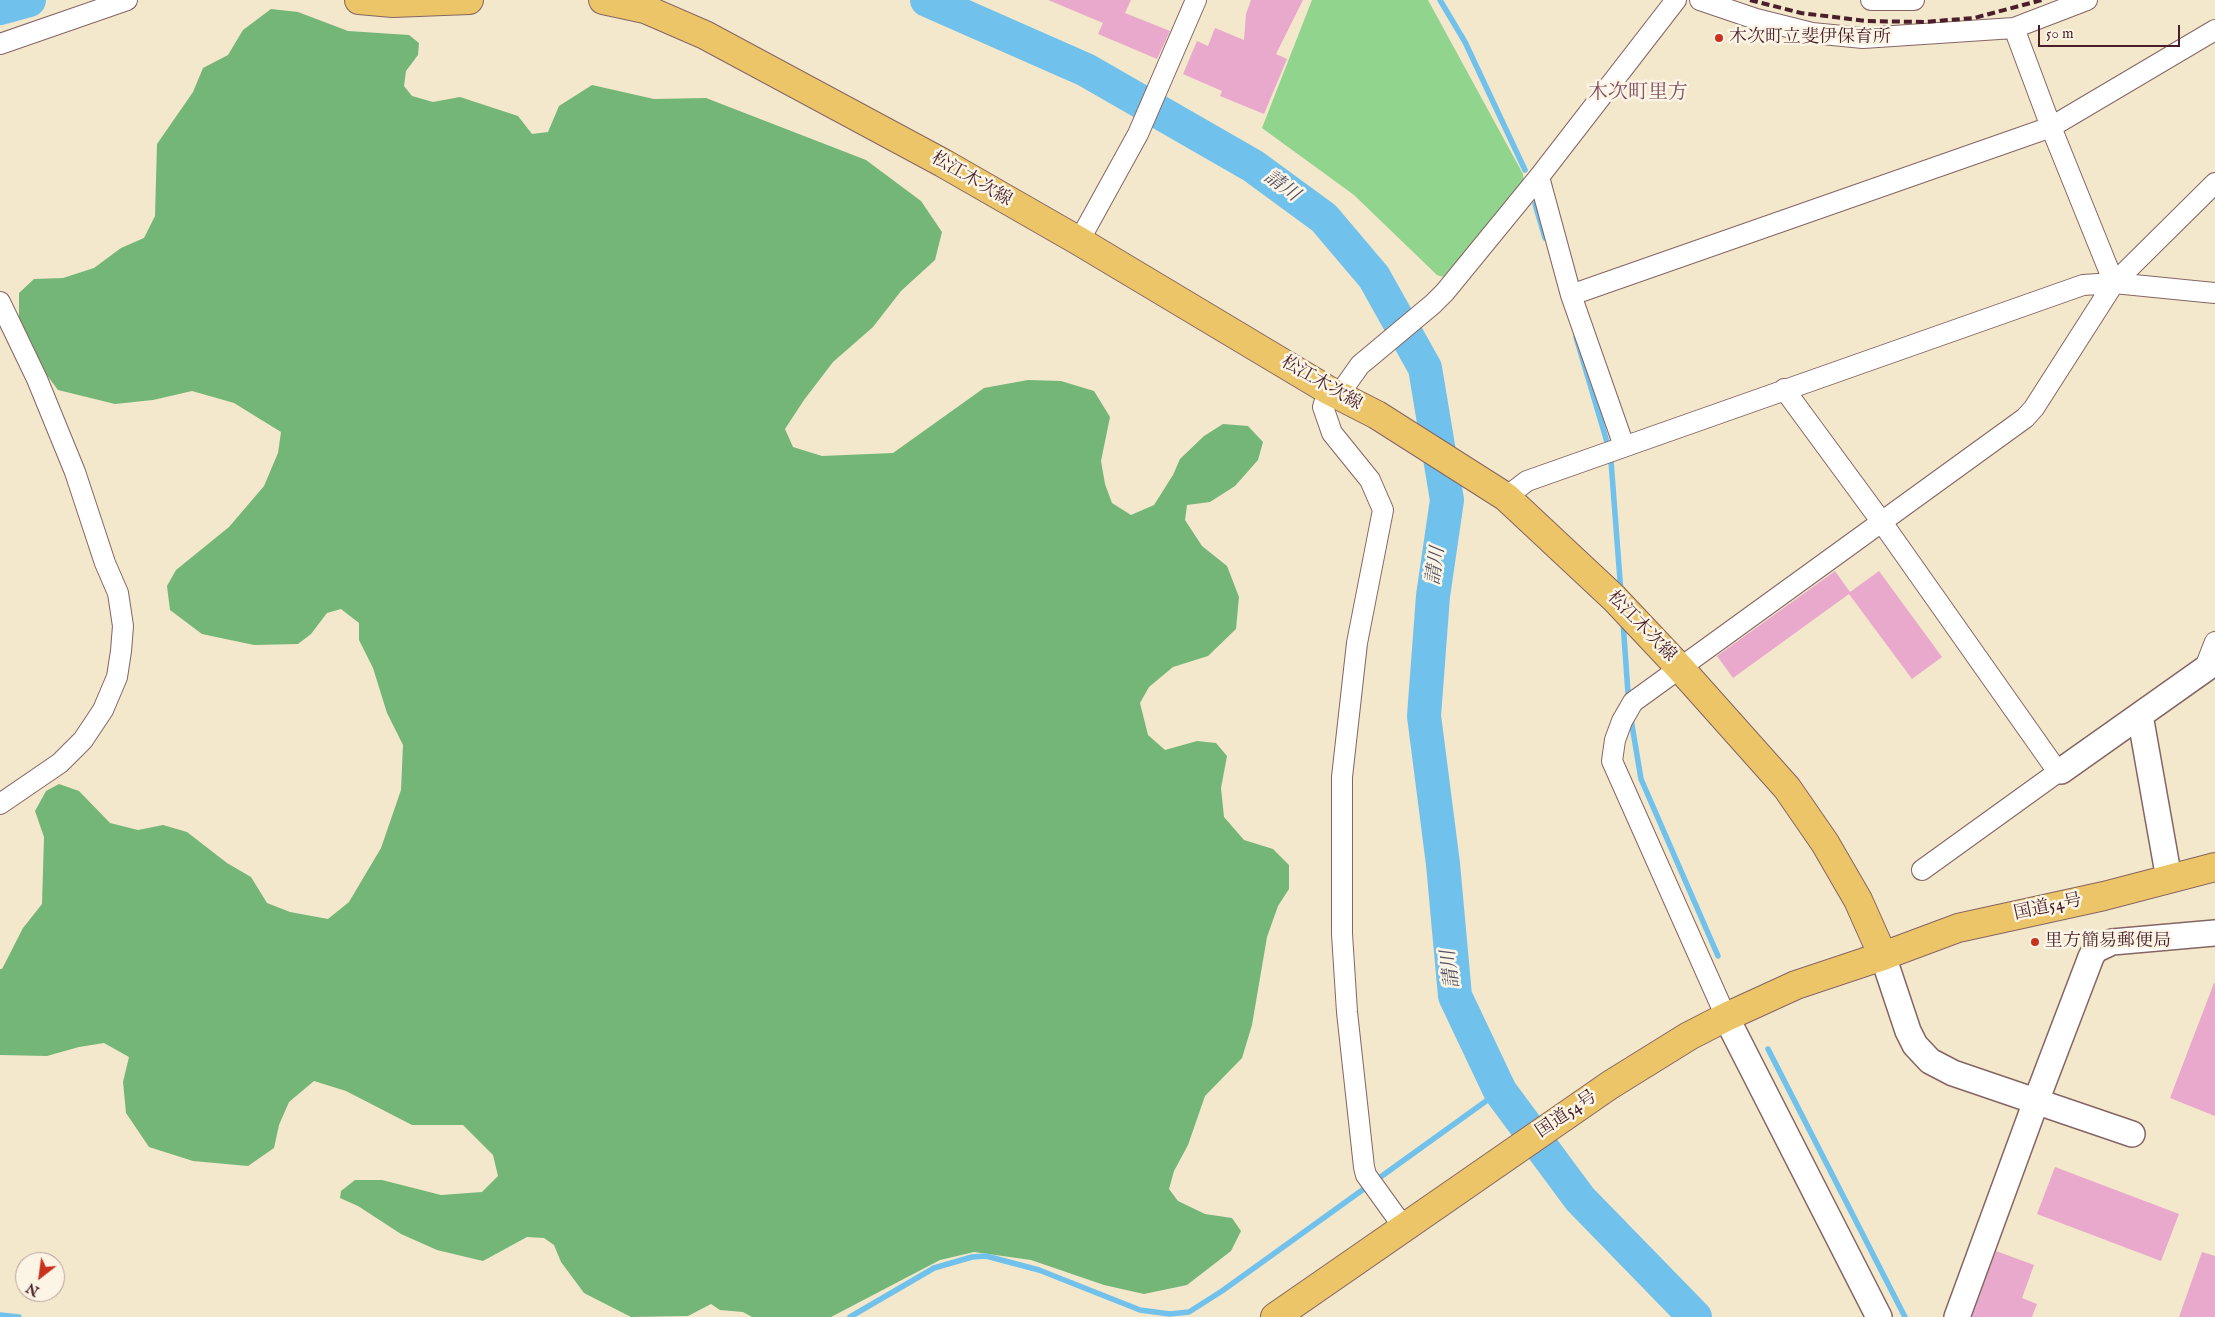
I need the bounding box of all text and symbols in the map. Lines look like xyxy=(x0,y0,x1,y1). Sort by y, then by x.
scale bar xyxy=(2040,15,2182,47)
text: 50 m xyxy=(2046,24,2074,43)
place label: 木次町立斐伊保育所 xyxy=(1729,27,1891,49)
marker: 木次町立斐伊保育所 xyxy=(1713,32,1725,44)
district label: 木次町里方 xyxy=(1588,82,1688,106)
street label: 松江木次線 xyxy=(927,148,1015,212)
water label: 請川 xyxy=(1259,167,1303,207)
street label: 松江木次線 xyxy=(1277,352,1365,416)
water label: 請川 xyxy=(1423,546,1451,586)
street label: 松江木次線 xyxy=(1602,587,1680,667)
street label: 国道54号 xyxy=(2012,890,2084,926)
place label: 里方簡易郵便局 xyxy=(2045,931,2171,953)
marker: 里方簡易郵便局 xyxy=(2029,936,2041,948)
water label: 請川 xyxy=(1438,949,1466,989)
street label: 国道54号 xyxy=(1532,1087,1602,1143)
north arrow xyxy=(15,1252,65,1302)
text: N xyxy=(23,1278,43,1300)

